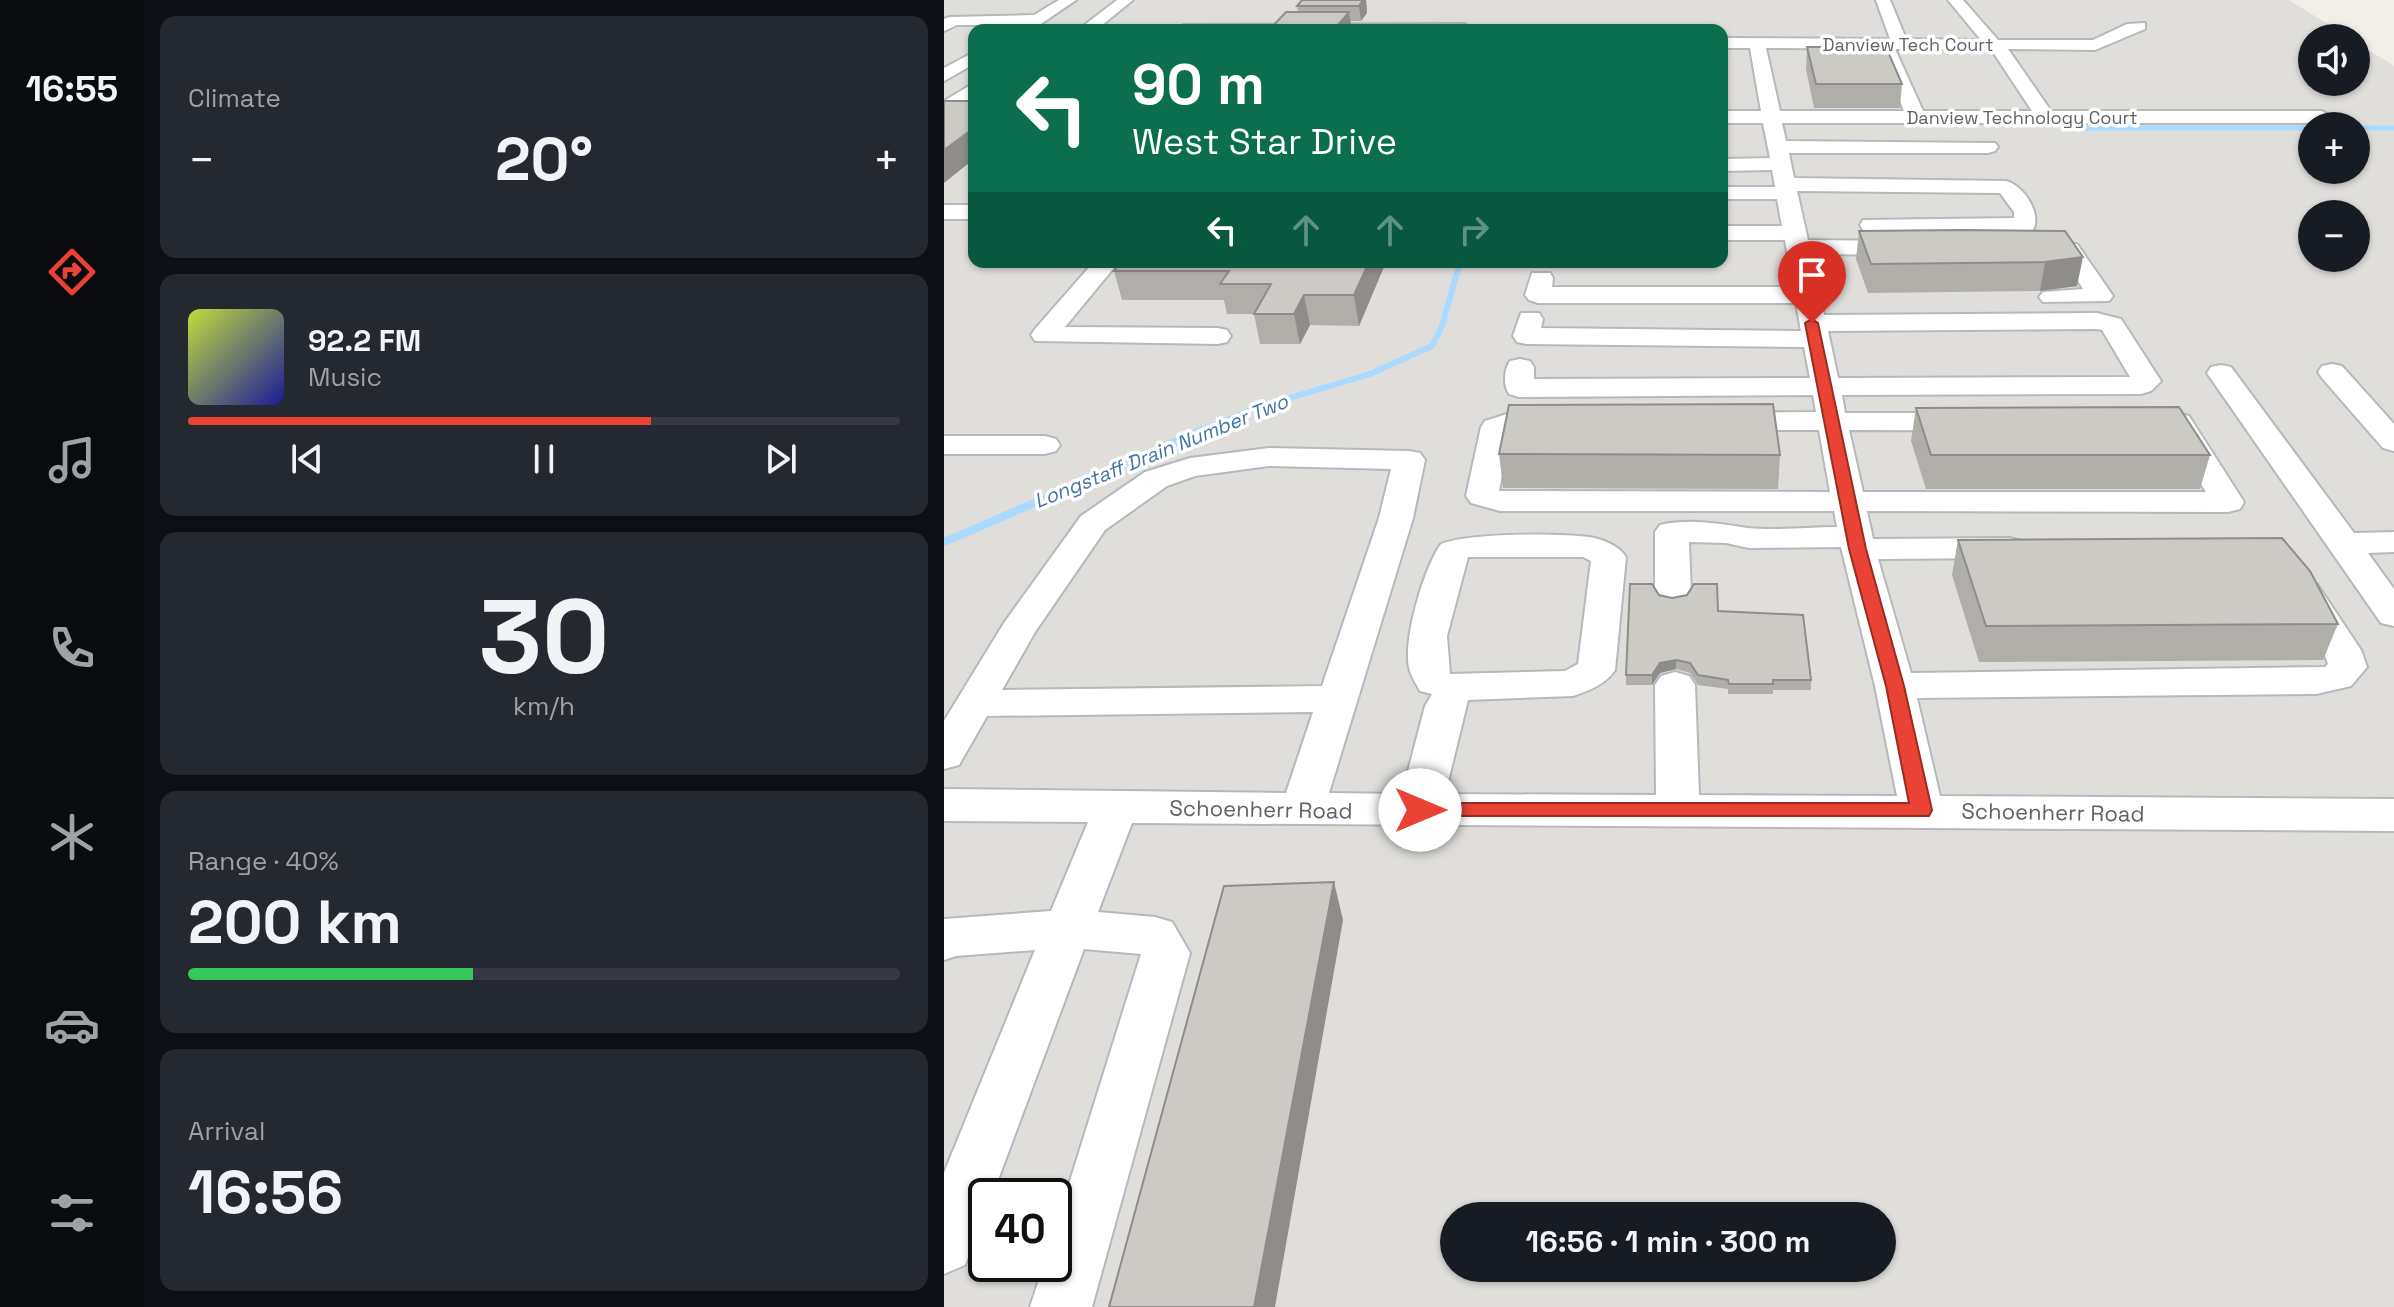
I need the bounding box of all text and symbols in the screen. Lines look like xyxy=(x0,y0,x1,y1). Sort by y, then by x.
map controls xyxy=(2298,24,2370,272)
button: sound xyxy=(2298,24,2370,96)
street label: Danview Tech Court xyxy=(1823,33,1993,56)
text: 90 m xyxy=(1132,49,1265,120)
icon: left xyxy=(1000,56,1104,160)
text: 16:55 xyxy=(26,66,118,112)
text: Climate xyxy=(188,81,281,115)
street label: Danview Technology Court xyxy=(1906,106,2138,129)
button: + xyxy=(2298,112,2370,184)
text: West Star Drive xyxy=(1132,119,1397,165)
text: 20° xyxy=(495,121,593,198)
text: − xyxy=(188,132,215,188)
text: + xyxy=(873,132,900,188)
button: − xyxy=(2298,200,2370,272)
icon: left xyxy=(1200,208,1244,252)
icon: ahead xyxy=(1284,208,1328,252)
icon: ahead xyxy=(1368,208,1412,252)
icon: right xyxy=(1452,208,1496,252)
pin xyxy=(1778,241,1846,323)
icon: directions xyxy=(44,244,100,300)
icon: arrive xyxy=(1790,253,1834,297)
text: 92.2 FM xyxy=(308,321,421,360)
text: Music xyxy=(308,360,382,394)
water label: Longstaff Drain Number Two xyxy=(1030,388,1292,514)
icon: music xyxy=(44,432,100,488)
icon: previous xyxy=(285,437,329,481)
icon: pause xyxy=(522,437,566,481)
icon: next xyxy=(759,437,803,481)
text: 30 xyxy=(479,571,609,703)
icon: phone xyxy=(44,620,100,676)
text: km/h xyxy=(513,689,575,723)
position arrow xyxy=(1378,768,1462,852)
street label: Schoenherr Road xyxy=(1169,793,1353,825)
street label: Schoenherr Road xyxy=(1961,796,2145,828)
icon: climate xyxy=(44,809,100,865)
text: Range · 40% xyxy=(188,844,339,878)
text: 200 km xyxy=(188,884,402,961)
icon: car xyxy=(44,997,100,1053)
text: Arrival xyxy=(188,1114,265,1148)
text: 16:56 xyxy=(188,1154,343,1231)
speed limit sign: 40 xyxy=(968,1178,1072,1282)
icon: filters xyxy=(44,1185,100,1241)
text: 16:56 · 1 min · 300 m xyxy=(1526,1222,1810,1261)

